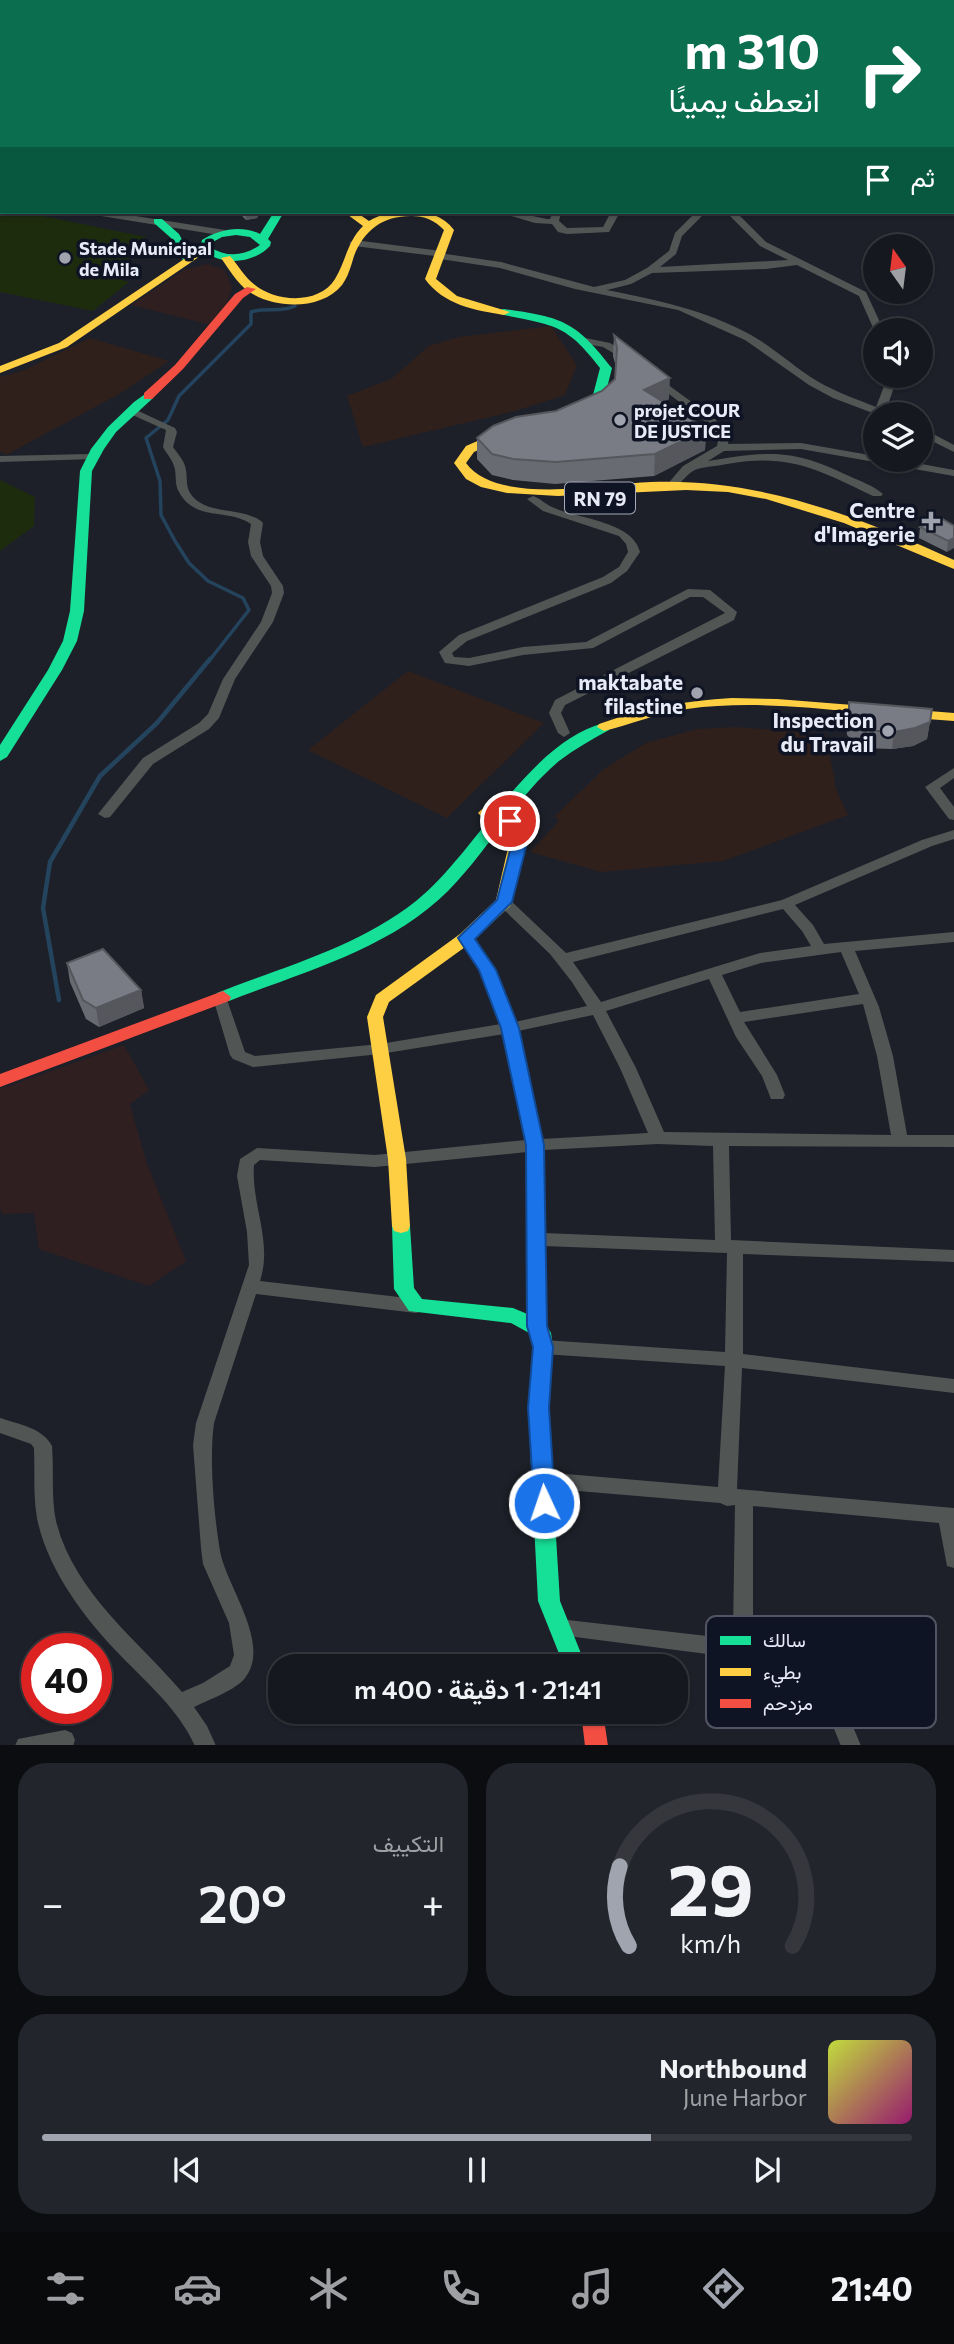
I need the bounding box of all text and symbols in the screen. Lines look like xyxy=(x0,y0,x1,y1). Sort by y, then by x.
text: 310 m xyxy=(685,19,820,79)
icon: right xyxy=(844,28,935,119)
text: انعطف يمينًا xyxy=(669,79,820,119)
icon: arrive xyxy=(859,161,897,199)
text: ثم xyxy=(911,161,935,192)
north arrow xyxy=(863,234,933,304)
map controls xyxy=(863,234,933,472)
place label: Stade Municipal de Mila xyxy=(79,237,212,280)
marker: Stade Municipal de Mila xyxy=(57,250,73,266)
button: sound xyxy=(863,318,933,388)
place label: projet COUR DE JUSTICE xyxy=(634,399,741,442)
button: layers xyxy=(863,402,933,472)
marker: projet COUR DE JUSTICE xyxy=(612,412,628,428)
road number: RN 79 xyxy=(565,482,635,513)
place label: Centre d'Imagerie xyxy=(814,497,915,546)
marker: Centre d'Imagerie xyxy=(921,511,941,531)
place label: maktabate filastine xyxy=(578,669,683,718)
marker: maktabate filastine xyxy=(689,685,705,701)
place label: Inspection du Travail xyxy=(772,707,874,756)
marker: Inspection du Travail xyxy=(880,723,896,739)
pin xyxy=(480,791,540,851)
icon: arrive xyxy=(491,802,529,840)
position arrow xyxy=(507,1466,581,1540)
legend xyxy=(706,1616,936,1728)
text: سالك xyxy=(763,1628,806,1651)
speed limit sign: 40 xyxy=(21,1633,112,1724)
text: بطيء xyxy=(763,1660,801,1688)
text: 21:41 · 1 دقيقة · 400 m xyxy=(354,1673,602,1704)
text: مزدحم xyxy=(763,1691,813,1716)
text: التكييف xyxy=(373,1829,444,1857)
text: 29 xyxy=(668,1842,754,1931)
text: 20° xyxy=(198,1870,287,1934)
text: − xyxy=(42,1879,64,1926)
text: + xyxy=(422,1879,444,1926)
text: km/h xyxy=(681,1927,741,1957)
text: Northbound xyxy=(659,2052,807,2083)
text: June Harbor xyxy=(683,2083,807,2111)
icon: previous xyxy=(168,2151,206,2189)
icon: pause xyxy=(458,2151,496,2189)
icon: next xyxy=(748,2151,786,2189)
icon: filters xyxy=(41,2264,90,2313)
icon: car xyxy=(173,2264,222,2313)
icon: climate xyxy=(304,2264,353,2313)
icon: phone xyxy=(436,2264,485,2313)
icon: music xyxy=(568,2264,617,2313)
icon: directions xyxy=(699,2264,748,2313)
text: 21:40 xyxy=(831,2268,913,2308)

